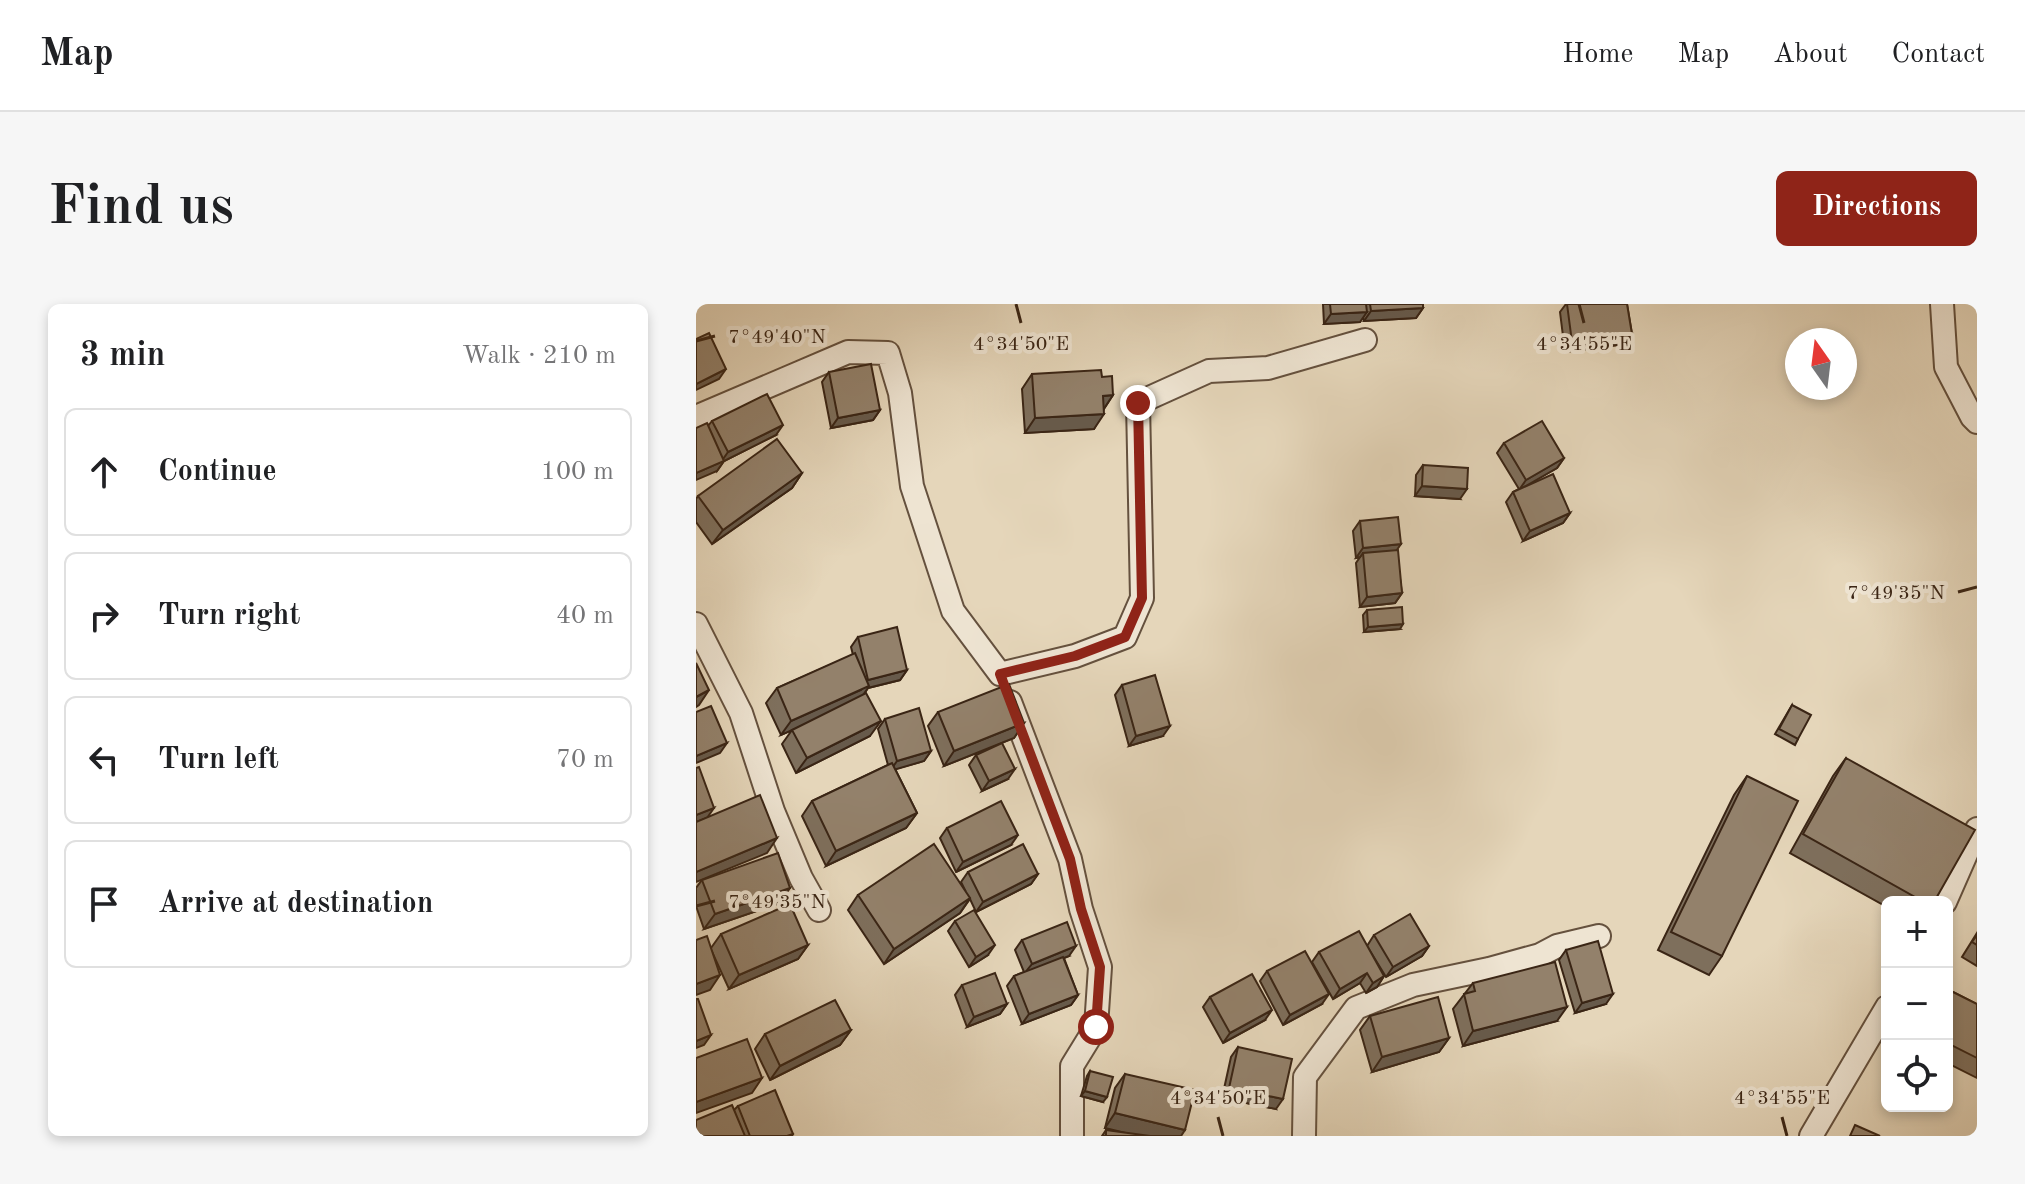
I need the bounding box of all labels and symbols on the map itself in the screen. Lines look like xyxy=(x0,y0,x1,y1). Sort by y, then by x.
text: 7°49'40"N xyxy=(728,328,826,348)
north arrow xyxy=(1785,328,1857,400)
text: 4°34'50"E xyxy=(973,335,1069,355)
text: 4°34'55"E xyxy=(1536,335,1632,355)
route end xyxy=(1120,385,1156,421)
text: 7°49'35"N xyxy=(1847,584,1945,604)
text: 7°49'35"N xyxy=(728,893,826,913)
route start xyxy=(1078,1009,1114,1045)
text: 4°34'50"E xyxy=(1170,1089,1266,1109)
text: 4°34'55"E xyxy=(1734,1089,1830,1109)

